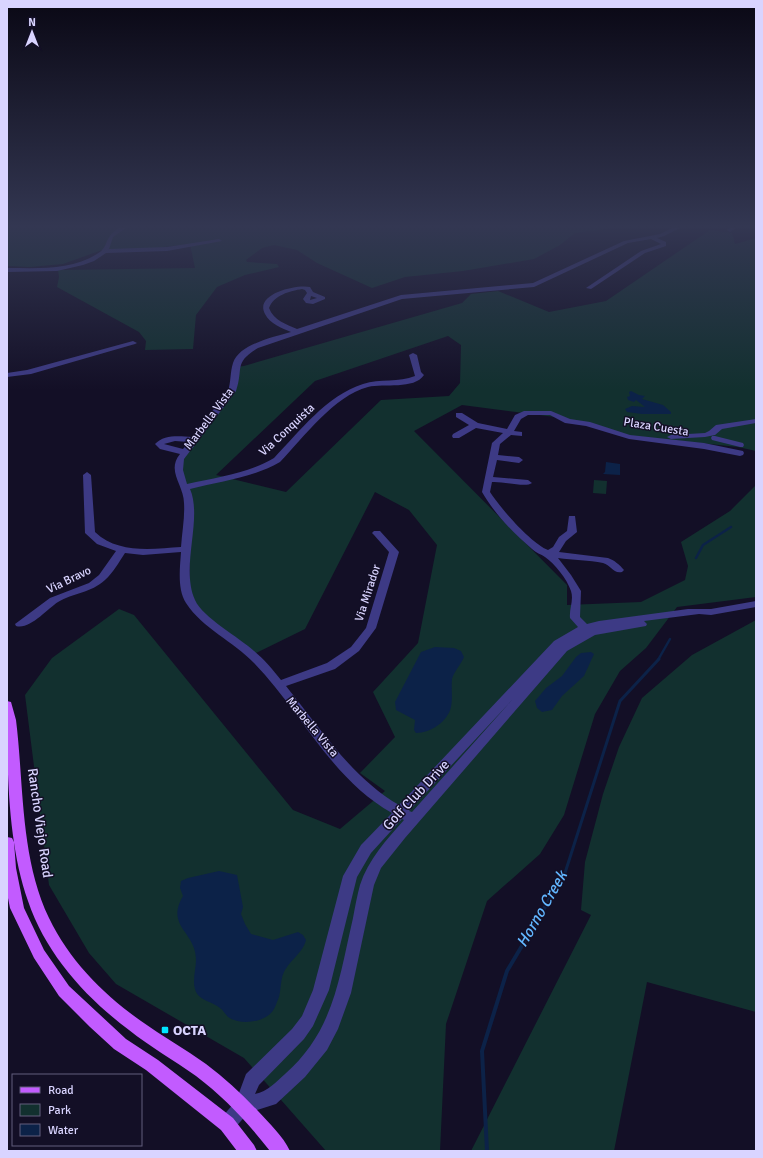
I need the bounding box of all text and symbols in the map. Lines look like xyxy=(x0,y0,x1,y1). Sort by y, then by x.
north arrow xyxy=(12,12,52,52)
text: N xyxy=(28,16,36,29)
street label: Marbella Vista xyxy=(181,385,237,453)
street label: Via Conquista xyxy=(256,400,318,460)
street label: Plaza Cuesta xyxy=(622,414,690,440)
street label: Via Mirador xyxy=(352,562,384,623)
street label: Via Bravo xyxy=(44,563,94,597)
street label: Marbella Vista xyxy=(283,694,341,760)
street label: Golf Club Drive xyxy=(379,756,453,834)
street label: Rancho Viejo Road xyxy=(24,767,56,879)
water label: Horno Creek xyxy=(512,866,573,951)
place label: OCTA xyxy=(173,1022,206,1039)
marker: OCTA xyxy=(160,1025,170,1035)
legend xyxy=(12,1074,142,1146)
text: Road xyxy=(48,1083,74,1098)
text: Park xyxy=(48,1103,71,1118)
text: Water xyxy=(48,1123,79,1138)

